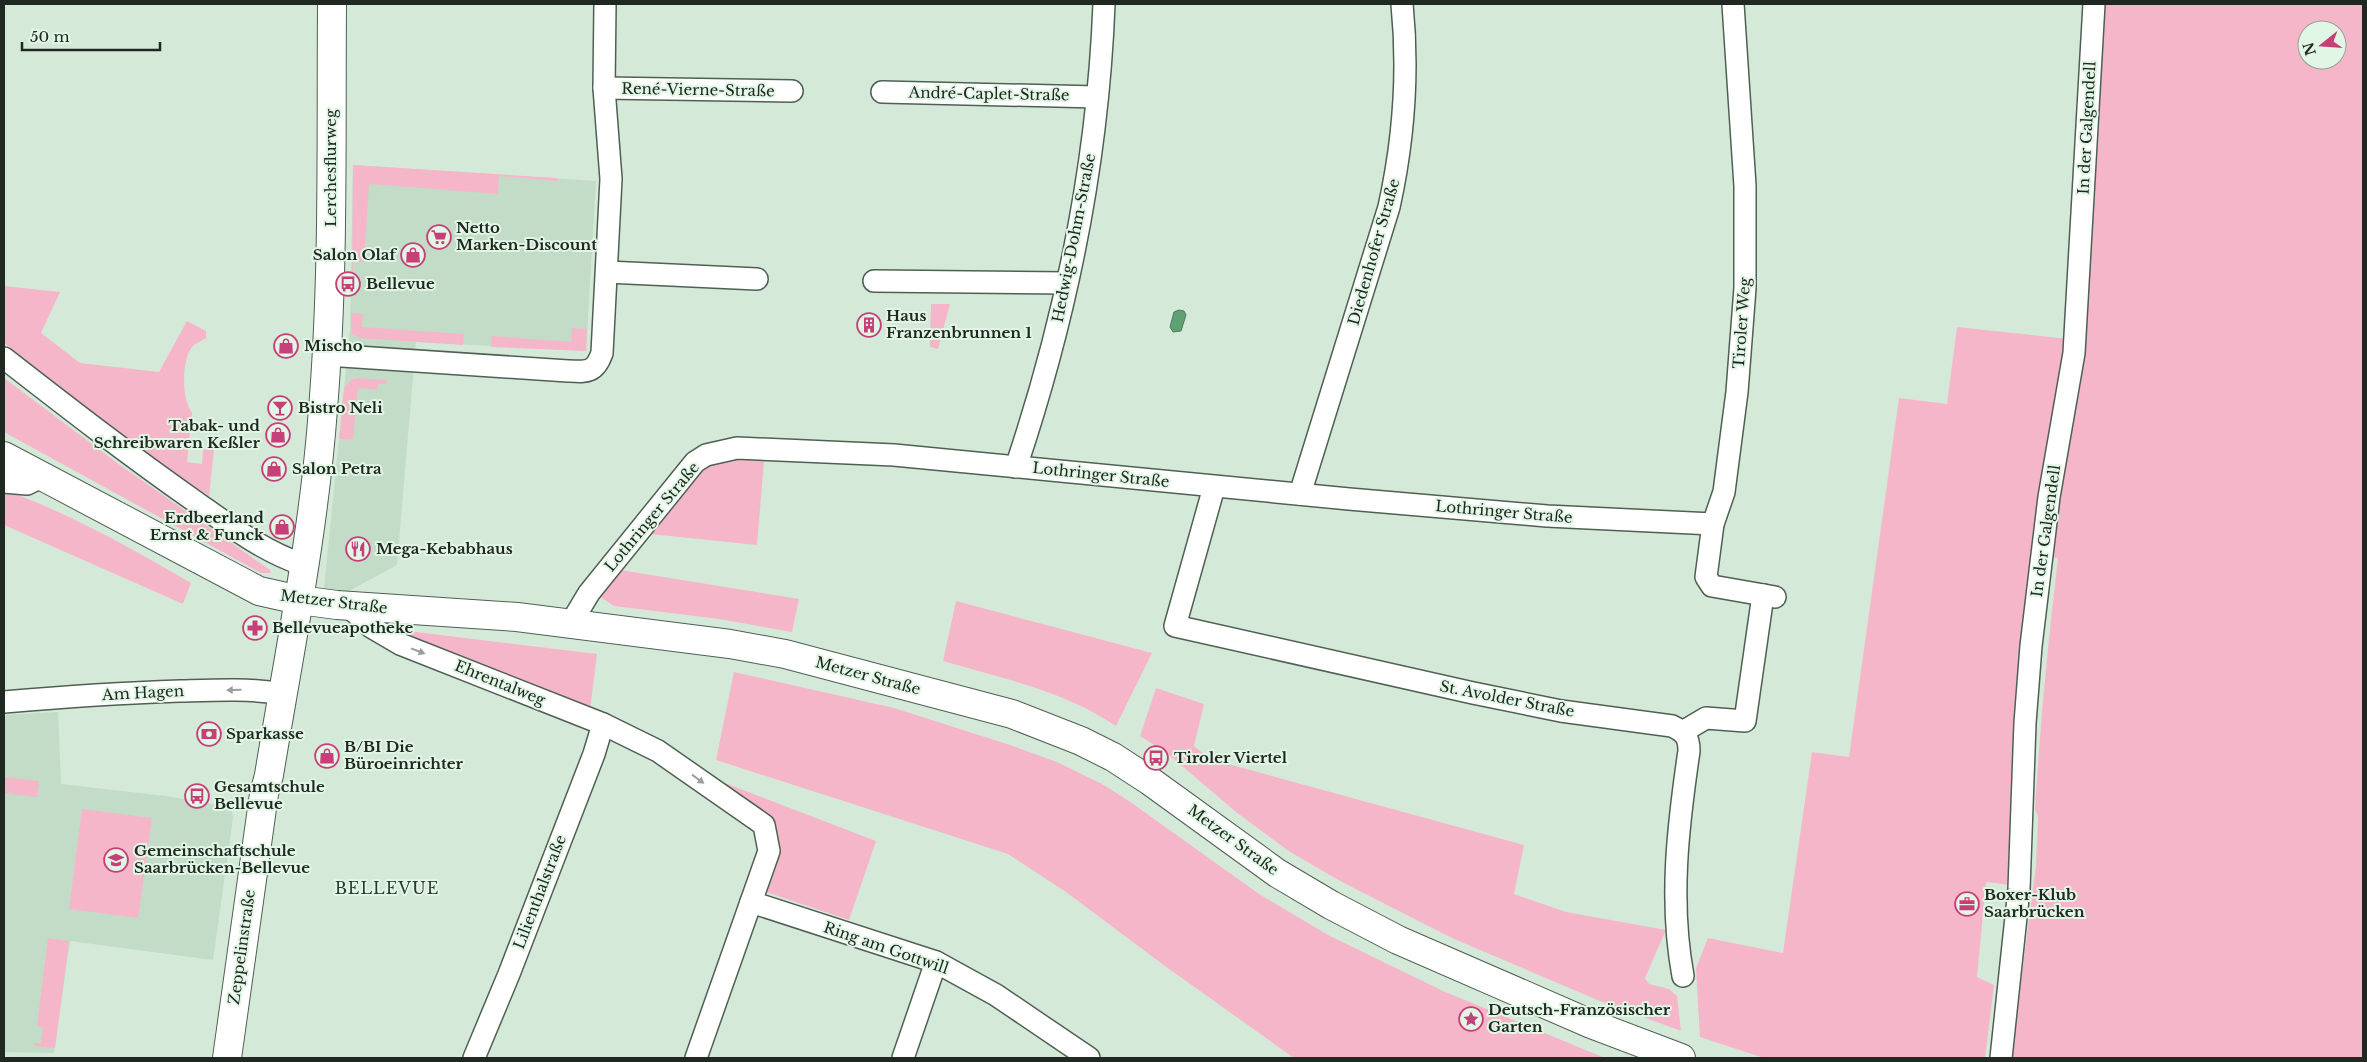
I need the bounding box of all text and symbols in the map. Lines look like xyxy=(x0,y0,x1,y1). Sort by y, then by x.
scale bar xyxy=(22,20,160,52)
north arrow xyxy=(2297,20,2347,70)
text: 50 m xyxy=(30,27,70,46)
text: N xyxy=(2299,40,2320,58)
street label: In der Galgendell xyxy=(2074,61,2099,195)
street label: René-Vierne-Straße xyxy=(621,79,775,100)
street label: André-Caplet-Straße xyxy=(907,83,1070,104)
street label: Lerchesflurweg xyxy=(321,108,340,227)
street label: Hedwig-Dohm-Straße xyxy=(1048,152,1099,324)
street label: Diedenhofer Straße xyxy=(1344,176,1404,327)
place label: Netto Marken-Discount xyxy=(456,218,597,254)
supermarket icon: Netto Marken-Discount xyxy=(426,224,452,250)
shop icon: Salon Olaf xyxy=(400,242,426,268)
place label: Salon Olaf xyxy=(313,245,398,264)
bus stop icon: Bellevue xyxy=(335,271,361,297)
place label: Bellevue xyxy=(366,274,435,293)
street label: Tiroler Weg xyxy=(1729,276,1754,369)
place label: Haus Franzenbrunnen 1 xyxy=(886,306,1032,342)
building icon: Haus Franzenbrunnen 1 xyxy=(856,312,882,338)
shop icon: Mischo xyxy=(273,333,299,359)
place label: Mischo xyxy=(304,336,363,355)
bar icon: Bistro Neli xyxy=(267,395,293,421)
place label: Bistro Neli xyxy=(298,398,383,417)
place label: Tabak- und Schreibwaren Keßler xyxy=(94,416,261,452)
shop icon: Tabak- und Schreibwaren Keßler xyxy=(265,422,291,448)
shop icon: Salon Petra xyxy=(261,456,287,482)
street label: Lothringer Straße xyxy=(600,458,703,575)
street label: Lothringer Straße xyxy=(1032,458,1170,491)
place label: Salon Petra xyxy=(292,459,382,478)
street label: In der Galgendell xyxy=(2027,464,2064,598)
street label: Lothringer Straße xyxy=(1435,496,1573,527)
place label: Erdbeerland Ernst & Funck xyxy=(150,508,265,544)
shop icon: Erdbeerland Ernst & Funck xyxy=(269,514,295,540)
restaurant icon: Mega-Kebabhaus xyxy=(345,536,371,562)
place label: Mega-Kebabhaus xyxy=(376,539,513,558)
street label: Metzer Straße xyxy=(279,586,389,618)
pharmacy icon: Bellevueapotheke xyxy=(242,615,268,641)
place label: Bellevueapotheke xyxy=(272,618,413,637)
one-way arrow xyxy=(411,647,426,655)
street label: Metzer Straße xyxy=(814,652,923,699)
street label: Ehrentalweg xyxy=(452,656,549,710)
street label: St. Avolder Straße xyxy=(1438,676,1576,721)
street label: Am Hagen xyxy=(101,681,184,704)
one-way arrow xyxy=(226,686,242,694)
bank icon: Sparkasse xyxy=(196,721,222,747)
place label: Sparkasse xyxy=(226,724,304,743)
place label: B/BI Die Büroeinrichter xyxy=(344,737,463,773)
shop icon: B/BI Die Büroeinrichter xyxy=(314,743,340,769)
bus stop icon: Tiroler Viertel xyxy=(1143,745,1169,771)
place label: Tiroler Viertel xyxy=(1174,748,1288,767)
one-way arrow xyxy=(691,774,705,784)
place label: Gesamtschule Bellevue xyxy=(214,777,325,813)
bus stop icon: Gesamtschule Bellevue xyxy=(184,783,210,809)
street label: Metzer Straße xyxy=(1184,800,1283,879)
street label: Lilienthalstraße xyxy=(509,832,570,952)
place label: Gemeinschaftschule Saarbrücken-Bellevue xyxy=(134,841,310,877)
school or university icon: Gemeinschaftschule Saarbrücken-Bellevue xyxy=(103,847,129,873)
district label: BELLEVUE xyxy=(335,878,439,898)
place label: Boxer-Klub Saarbrücken xyxy=(1984,885,2085,921)
street label: Zeppelinstraße xyxy=(224,888,259,1006)
office icon: Boxer-Klub Saarbrücken xyxy=(1954,891,1980,917)
street label: Ring am Gottwill xyxy=(821,917,951,978)
place label: Deutsch-Französischer Garten xyxy=(1488,1000,1671,1036)
place icon: Deutsch-Französischer Garten xyxy=(1458,1006,1484,1032)

